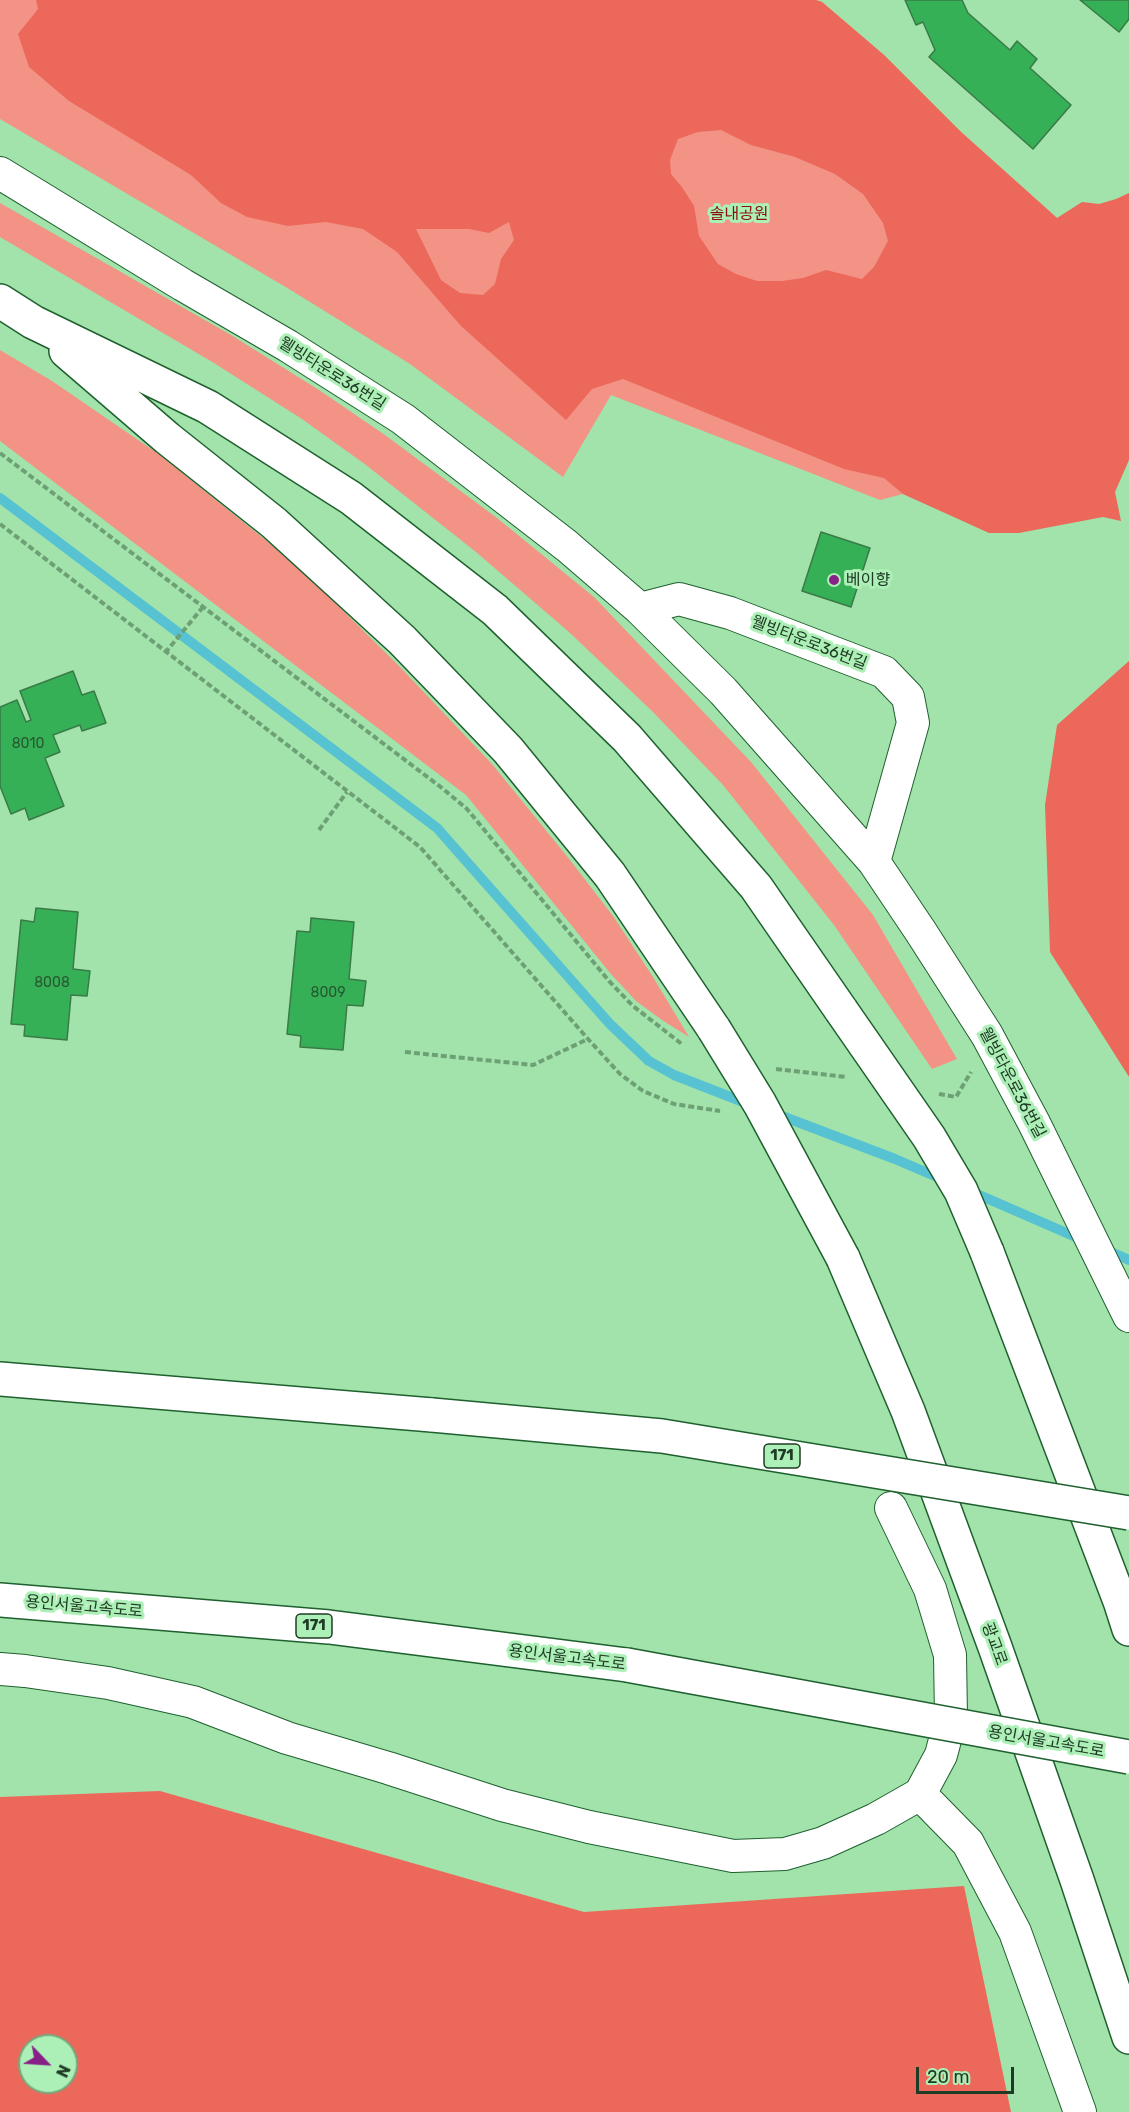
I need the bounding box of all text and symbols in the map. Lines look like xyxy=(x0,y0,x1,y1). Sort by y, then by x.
park label: 솔내공원 xyxy=(710,204,768,224)
street label: 웰빙타운로36번길 xyxy=(275,333,389,415)
place label: 베이향 xyxy=(846,570,890,590)
marker: 베이향 xyxy=(827,573,841,587)
street label: 웰빙타운로36번길 xyxy=(748,612,870,674)
house number: 8010 xyxy=(12,736,44,752)
house number: 8008 xyxy=(34,975,70,991)
house number: 8009 xyxy=(311,985,345,1001)
street label: 웰빙타운로36번길 xyxy=(975,1024,1049,1142)
road number: 171 xyxy=(764,1444,800,1468)
street label: 용인서울고속도로 xyxy=(25,1592,143,1622)
road number: 171 xyxy=(296,1614,332,1638)
street label: 광교로 xyxy=(977,1620,1011,1668)
street label: 용인서울고속도로 xyxy=(507,1641,627,1675)
street label: 용인서울고속도로 xyxy=(986,1722,1106,1762)
north arrow xyxy=(18,2034,78,2094)
scale bar xyxy=(919,2055,1016,2093)
text: N xyxy=(52,2062,74,2080)
text: 20 m xyxy=(927,2066,969,2088)

